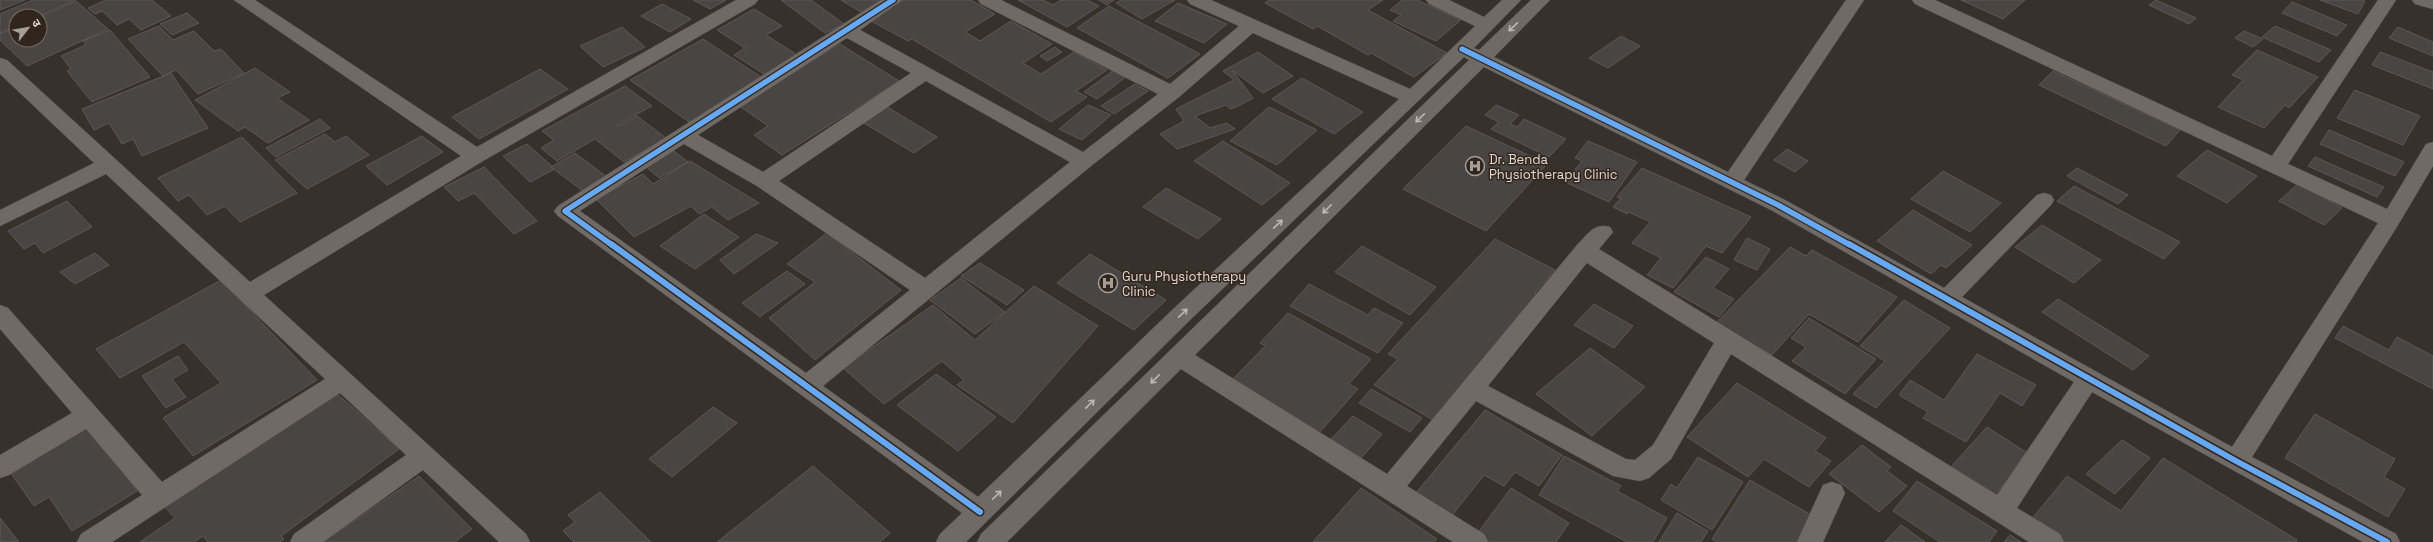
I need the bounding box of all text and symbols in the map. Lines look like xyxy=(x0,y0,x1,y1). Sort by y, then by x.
north arrow xyxy=(8,8,48,48)
text: उ xyxy=(29,16,45,30)
one-way arrow xyxy=(1508,22,1518,32)
one-way arrow xyxy=(1415,113,1425,123)
place label: Dr. Benda Physiotherapy Clinic xyxy=(1489,151,1618,183)
hospital icon: Dr. Benda Physiotherapy Clinic xyxy=(1464,155,1486,177)
one-way arrow xyxy=(1322,204,1332,214)
one-way arrow xyxy=(1272,220,1283,229)
place label: Guru Physiotherapy Clinic xyxy=(1122,268,1246,300)
hospital icon: Guru Physiotherapy Clinic xyxy=(1097,272,1119,294)
one-way arrow xyxy=(1178,309,1188,318)
one-way arrow xyxy=(1150,374,1160,384)
one-way arrow xyxy=(1085,400,1095,409)
one-way arrow xyxy=(992,491,1002,500)

